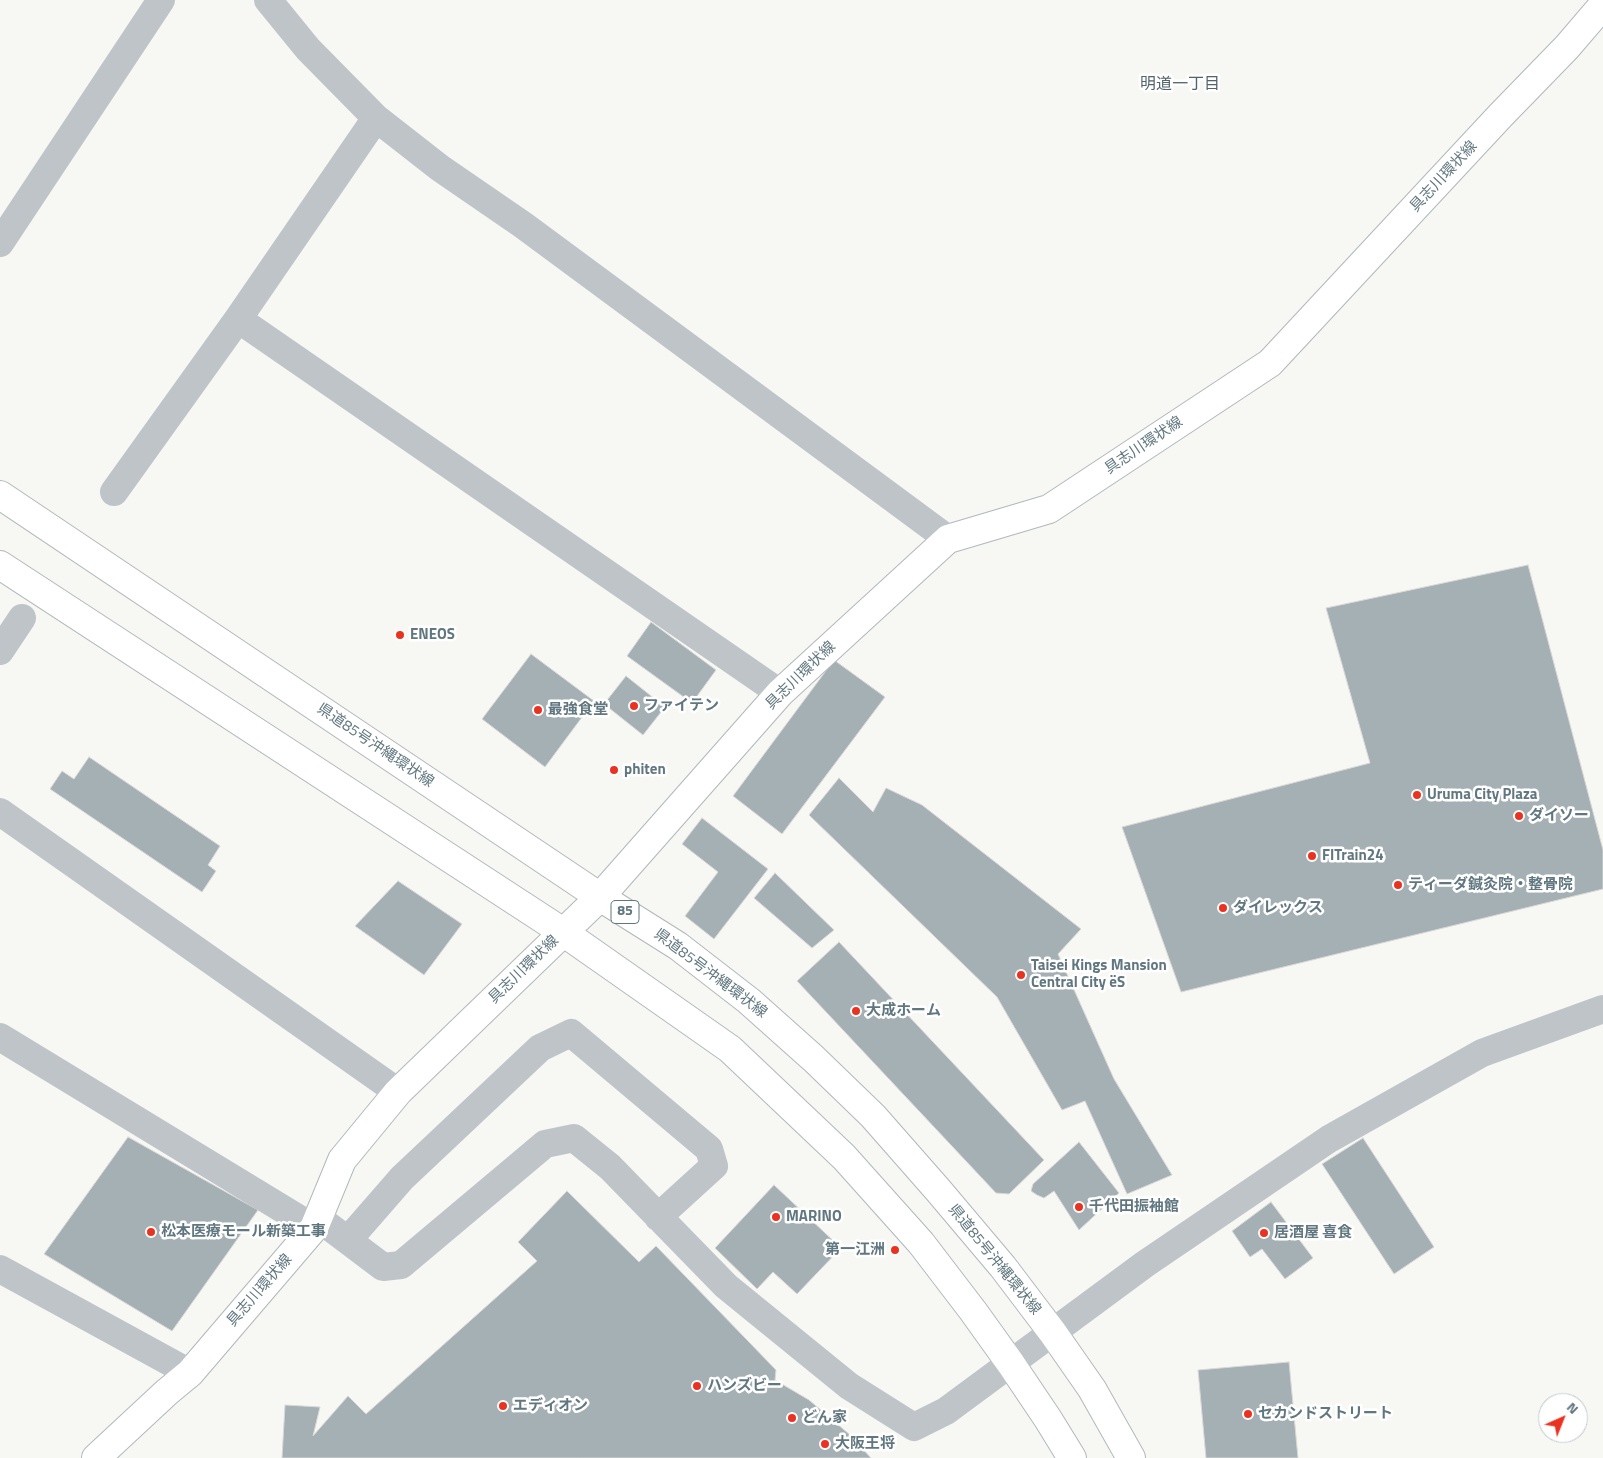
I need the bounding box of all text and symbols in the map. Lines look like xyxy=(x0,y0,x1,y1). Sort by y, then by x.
district label: 明道一丁目 xyxy=(1140,75,1220,95)
street label: 具志川環状線 xyxy=(1407,138,1481,216)
street label: 具志川環状線 xyxy=(1102,413,1186,479)
place label: ENEOS xyxy=(410,626,455,644)
marker: ENEOS xyxy=(394,629,406,641)
street label: 具志川環状線 xyxy=(762,638,840,714)
place label: ファイテン xyxy=(644,697,719,715)
street label: 県道85号沖縄環状線 xyxy=(313,700,437,792)
marker: ファイテン xyxy=(628,700,640,712)
place label: 最強食堂 xyxy=(548,701,608,719)
marker: 最強食堂 xyxy=(532,704,544,716)
place label: phiten xyxy=(624,761,666,779)
marker: phiten xyxy=(608,764,620,776)
place label: Uruma City Plaza xyxy=(1427,786,1537,804)
marker: Uruma City Plaza xyxy=(1411,789,1423,801)
place label: ダイソー xyxy=(1529,807,1589,825)
marker: ダイソー xyxy=(1513,810,1525,822)
place label: FITrain24 xyxy=(1322,847,1384,865)
marker: FITrain24 xyxy=(1306,850,1318,862)
place label: ティーダ鍼灸院・整骨院 xyxy=(1408,876,1573,894)
marker: ティーダ鍼灸院・整骨院 xyxy=(1392,879,1404,891)
place label: ダイレックス xyxy=(1233,899,1323,917)
road number: 85 xyxy=(611,900,639,924)
marker: ダイレックス xyxy=(1217,902,1229,914)
street label: 県道85号沖縄環状線 xyxy=(650,926,770,1022)
street label: 具志川環状線 xyxy=(485,932,563,1008)
place label: Taisei Kings Mansion Central City ëS xyxy=(1031,957,1167,992)
marker: Taisei Kings Mansion Central City ëS xyxy=(1015,969,1027,981)
place label: 大成ホーム xyxy=(866,1002,941,1020)
marker: 大成ホーム xyxy=(850,1005,862,1017)
place label: 千代田振袖館 xyxy=(1089,1198,1179,1216)
street label: 県道85号沖縄環状線 xyxy=(944,1201,1044,1319)
marker: 千代田振袖館 xyxy=(1073,1201,1085,1213)
place label: MARINO xyxy=(786,1208,842,1226)
marker: MARINO xyxy=(770,1211,782,1223)
place label: 松本医療モール新築工事 xyxy=(161,1223,326,1241)
place label: 居酒屋 喜食 xyxy=(1274,1224,1352,1242)
marker: 松本医療モール新築工事 xyxy=(145,1226,157,1238)
marker: 居酒屋 喜食 xyxy=(1258,1227,1270,1239)
place label: 第一江洲 xyxy=(825,1241,885,1259)
marker: 第一江洲 xyxy=(889,1244,901,1256)
street label: 具志川環状線 xyxy=(224,1251,296,1331)
place label: ハンズビー xyxy=(707,1377,782,1395)
marker: ハンズビー xyxy=(691,1380,703,1392)
north arrow xyxy=(1538,1393,1588,1443)
place label: エディオン xyxy=(513,1397,588,1415)
text: N xyxy=(1562,1397,1584,1418)
marker: エディオン xyxy=(497,1400,509,1412)
place label: セカンドストリート xyxy=(1258,1405,1393,1423)
marker: セカンドストリート xyxy=(1242,1408,1254,1420)
place label: どん家 xyxy=(802,1409,847,1427)
marker: どん家 xyxy=(786,1412,798,1424)
place label: 大阪王将 xyxy=(835,1435,895,1453)
marker: 大阪王将 xyxy=(819,1438,831,1450)

